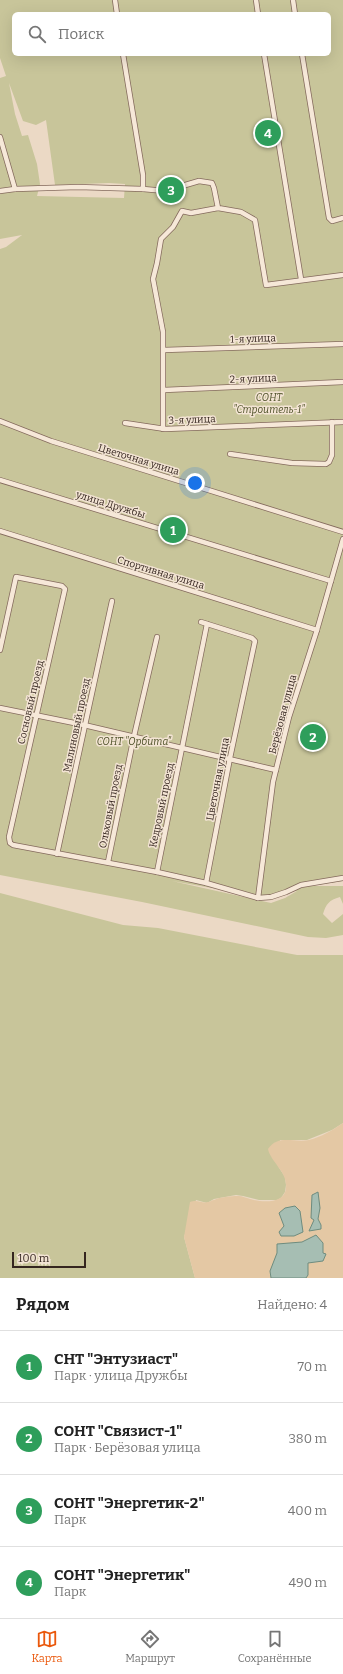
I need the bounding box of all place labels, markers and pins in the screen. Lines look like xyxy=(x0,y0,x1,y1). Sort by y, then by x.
pin: 4 xyxy=(255,118,281,148)
pin: 3 xyxy=(158,175,184,205)
pin: 1 xyxy=(160,515,186,545)
pin: 2 xyxy=(300,722,326,752)

